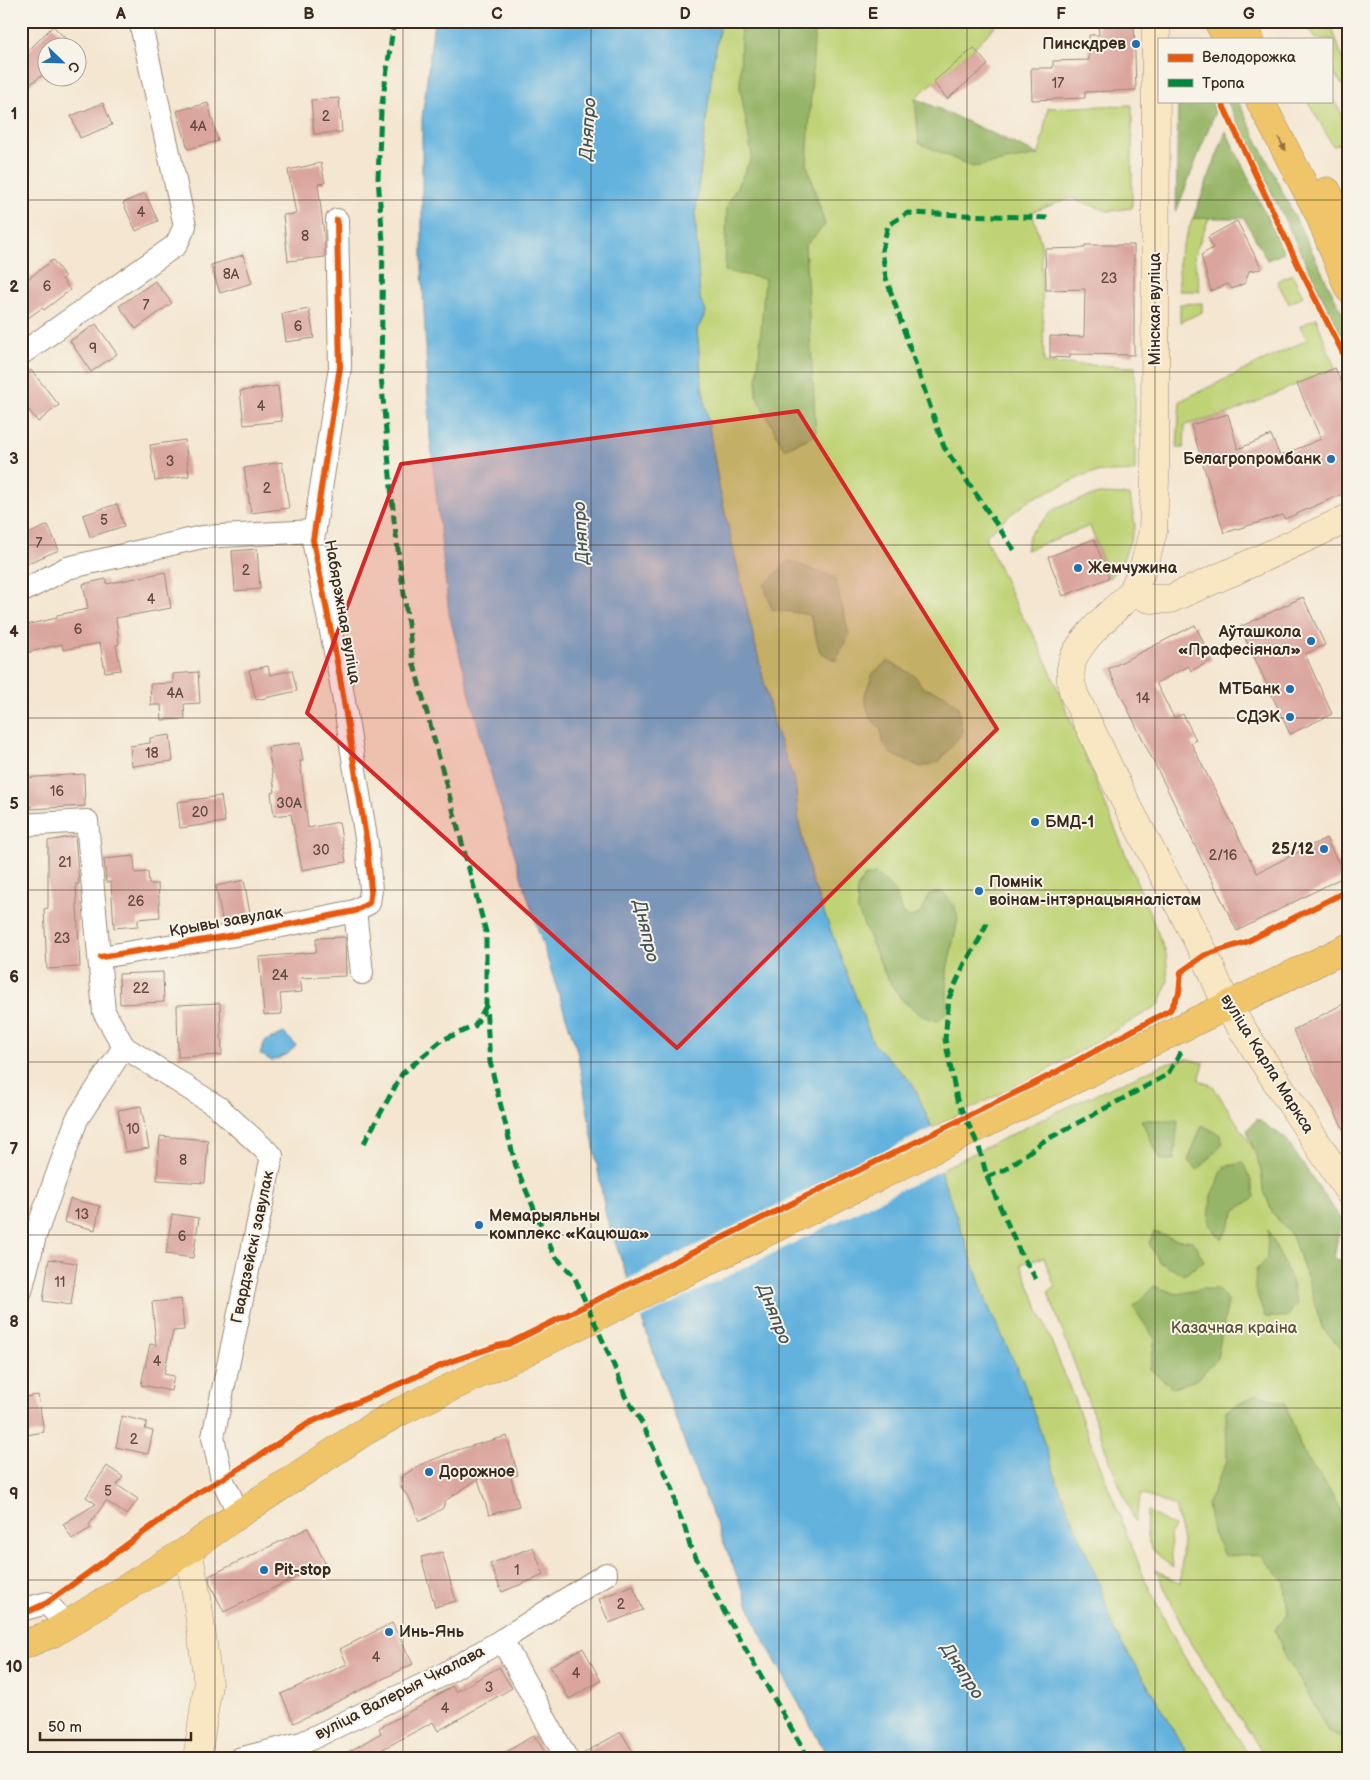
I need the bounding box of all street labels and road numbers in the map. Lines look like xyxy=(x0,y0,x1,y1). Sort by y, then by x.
street label: Мінская вуліца xyxy=(1146,252,1165,365)
street label: Набярэжная вуліца xyxy=(320,538,364,686)
street label: Крывы завулак xyxy=(168,903,285,941)
street label: вуліца Карла Маркса xyxy=(1216,991,1318,1138)
street label: Гвардзейскі завулак xyxy=(228,1169,279,1325)
street label: вуліца Валерыя Чкалава xyxy=(312,1642,489,1744)

